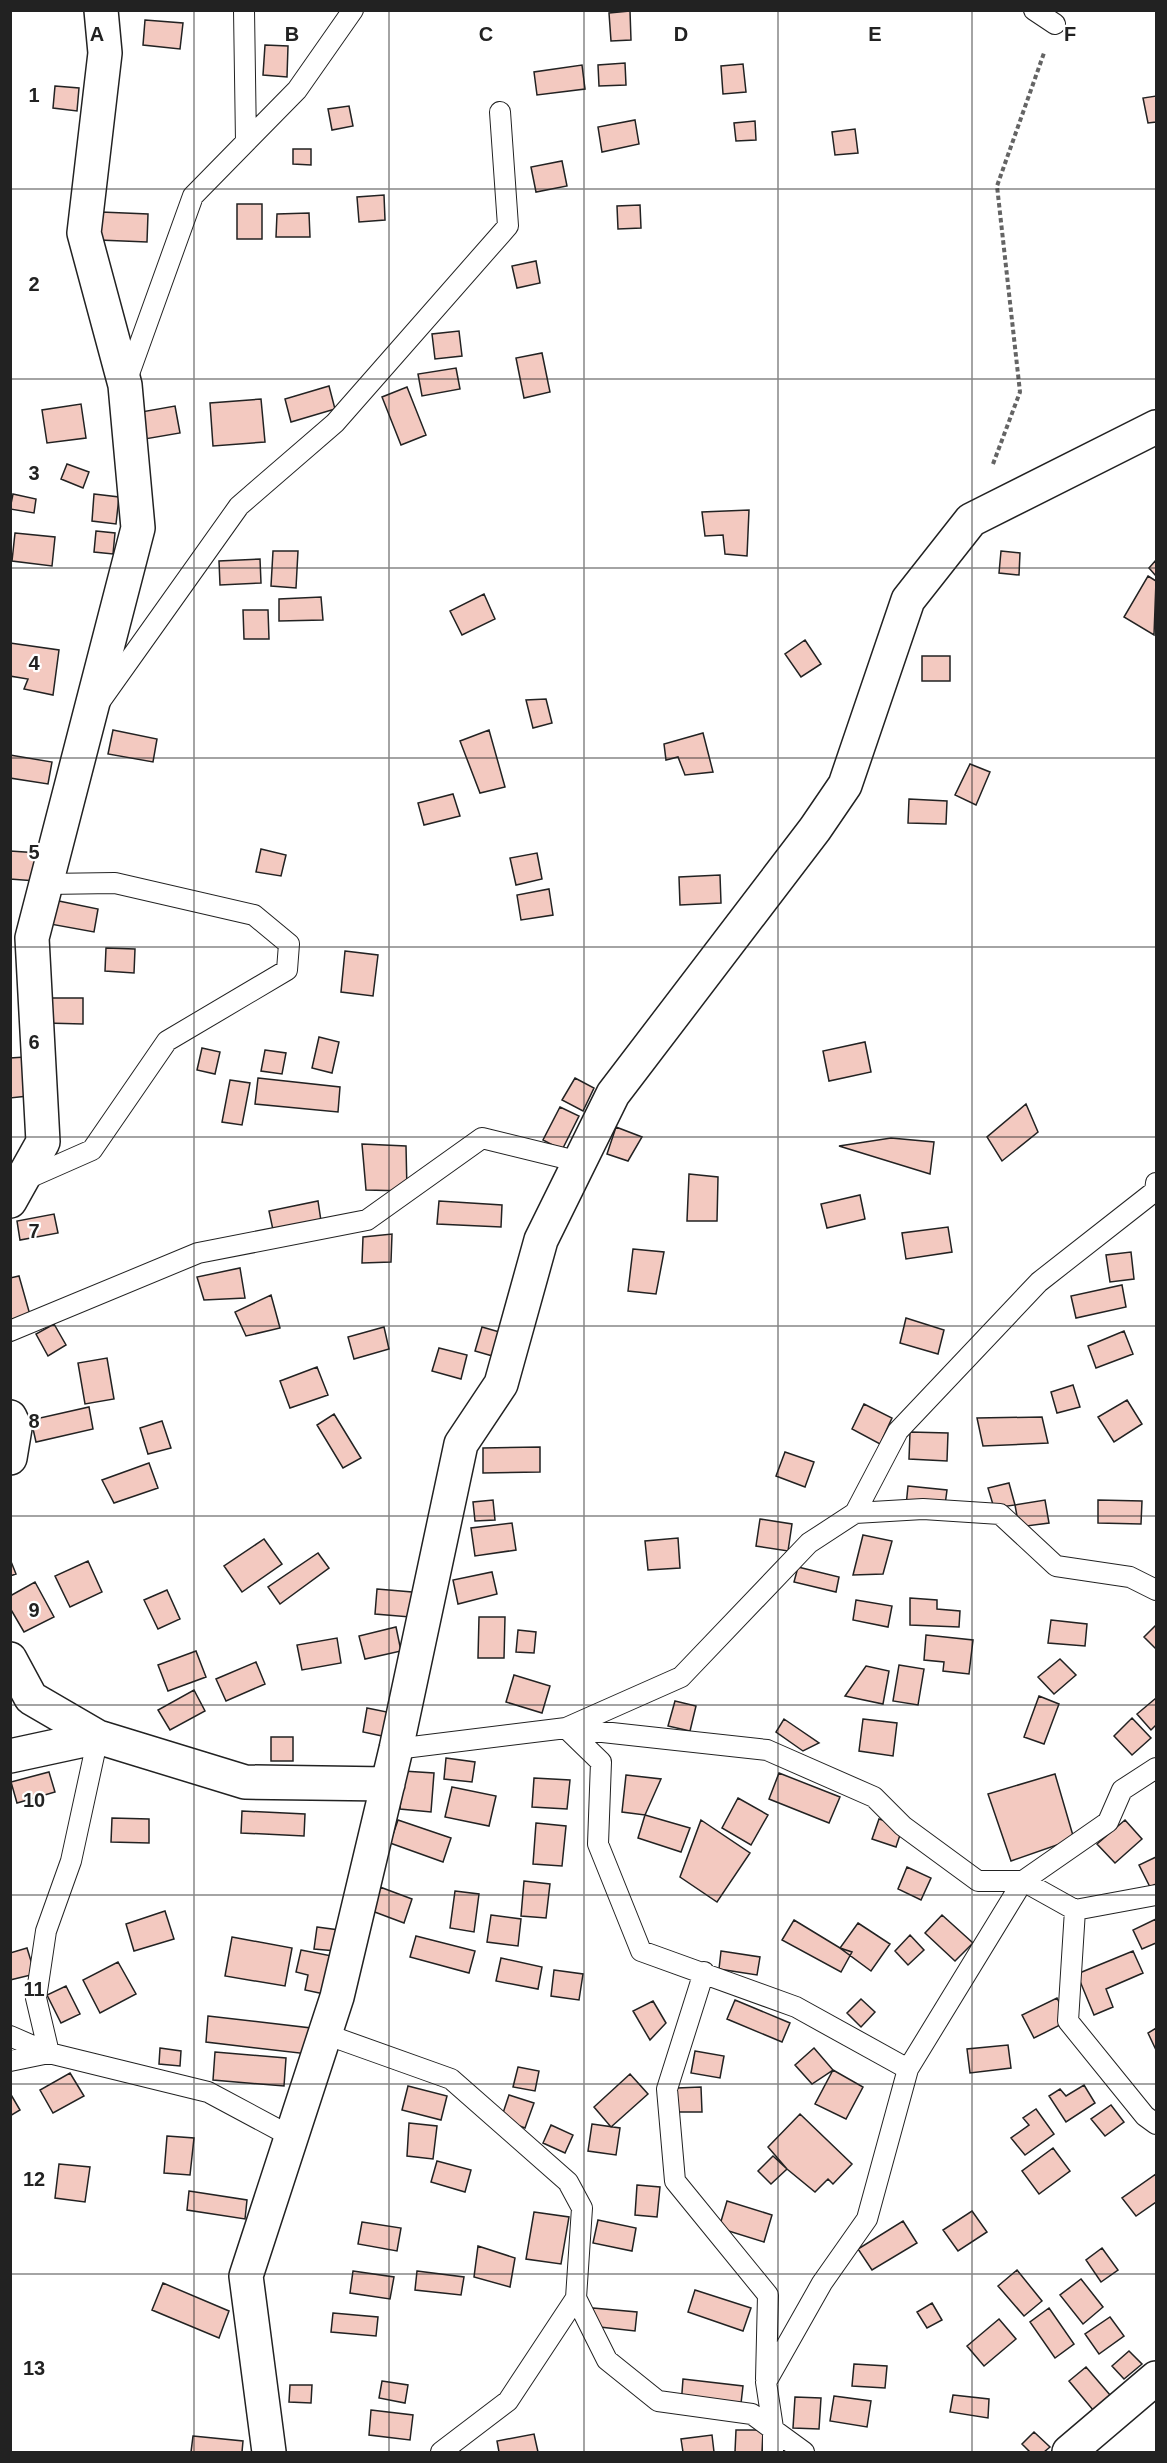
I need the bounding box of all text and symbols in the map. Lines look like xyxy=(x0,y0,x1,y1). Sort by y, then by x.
text: A xyxy=(90,23,104,45)
text: B xyxy=(285,23,299,45)
text: C xyxy=(479,23,493,45)
text: D xyxy=(674,23,688,45)
text: E xyxy=(868,23,882,45)
text: F xyxy=(1064,23,1076,45)
text: 1 xyxy=(28,84,40,106)
text: 2 xyxy=(28,273,40,295)
text: 3 xyxy=(28,462,40,484)
text: 4 xyxy=(28,652,40,674)
text: 5 xyxy=(28,841,40,863)
text: 6 xyxy=(28,1031,40,1053)
text: 7 xyxy=(28,1220,40,1242)
text: 8 xyxy=(28,1410,40,1432)
text: 9 xyxy=(28,1599,40,1621)
text: 10 xyxy=(23,1789,45,1811)
text: 11 xyxy=(23,1978,45,2000)
text: 12 xyxy=(23,2168,45,2190)
text: 13 xyxy=(23,2357,45,2379)

